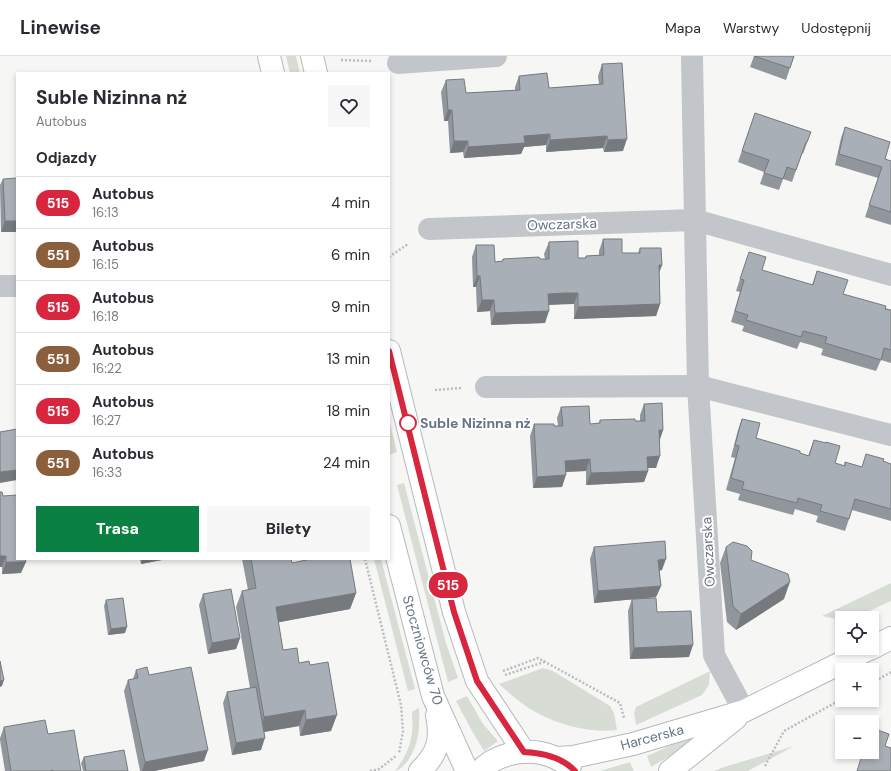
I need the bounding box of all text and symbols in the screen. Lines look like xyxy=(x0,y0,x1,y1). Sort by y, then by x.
text: Linewise xyxy=(20,15,101,40)
text: Mapa xyxy=(665,19,701,37)
text: Warstwy xyxy=(723,19,779,37)
text: Udostępnij xyxy=(801,19,871,37)
text: Suble Nizinna nż xyxy=(36,85,187,110)
button: heart xyxy=(328,85,370,127)
text: Autobus xyxy=(36,113,87,130)
text: Odjazdy xyxy=(36,148,97,168)
text: Autobus xyxy=(92,184,154,204)
text: 4 min xyxy=(331,193,370,213)
text: 515 xyxy=(47,194,69,212)
text: 16:13 xyxy=(92,204,119,221)
street label: Owczarska xyxy=(527,214,597,234)
text: Autobus xyxy=(92,236,154,256)
text: 6 min xyxy=(331,245,370,265)
text: 551 xyxy=(47,246,69,264)
text: 16:15 xyxy=(92,256,119,273)
text: Autobus xyxy=(92,288,154,308)
text: 9 min xyxy=(331,297,370,317)
text: 515 xyxy=(47,298,69,316)
text: 16:18 xyxy=(92,308,119,325)
text: Autobus xyxy=(92,340,154,360)
text: 13 min xyxy=(327,349,370,369)
text: 551 xyxy=(47,350,69,368)
text: 16:22 xyxy=(92,360,122,377)
text: Autobus xyxy=(92,392,154,412)
text: 18 min xyxy=(327,401,370,421)
text: 515 xyxy=(47,402,69,420)
text: 16:27 xyxy=(92,412,121,429)
marker: Suble Nizinna nż xyxy=(399,414,417,432)
place label: Suble Nizinna nż xyxy=(420,414,531,432)
text: Autobus xyxy=(92,444,154,464)
text: 24 min xyxy=(323,453,370,473)
text: 551 xyxy=(47,454,69,472)
text: 16:33 xyxy=(92,464,122,481)
button: Trasa xyxy=(36,506,199,552)
button: Bilety xyxy=(207,506,370,552)
street label: Owczarska xyxy=(697,517,719,587)
line badge: 515 xyxy=(425,572,471,598)
text: 515 xyxy=(437,576,459,594)
street label: Stoczniowców 70 xyxy=(399,593,447,707)
map controls xyxy=(835,611,879,759)
button: locate xyxy=(835,611,879,655)
button: + xyxy=(835,663,879,707)
button: − xyxy=(835,715,879,759)
street label: Harcerska xyxy=(618,720,686,754)

